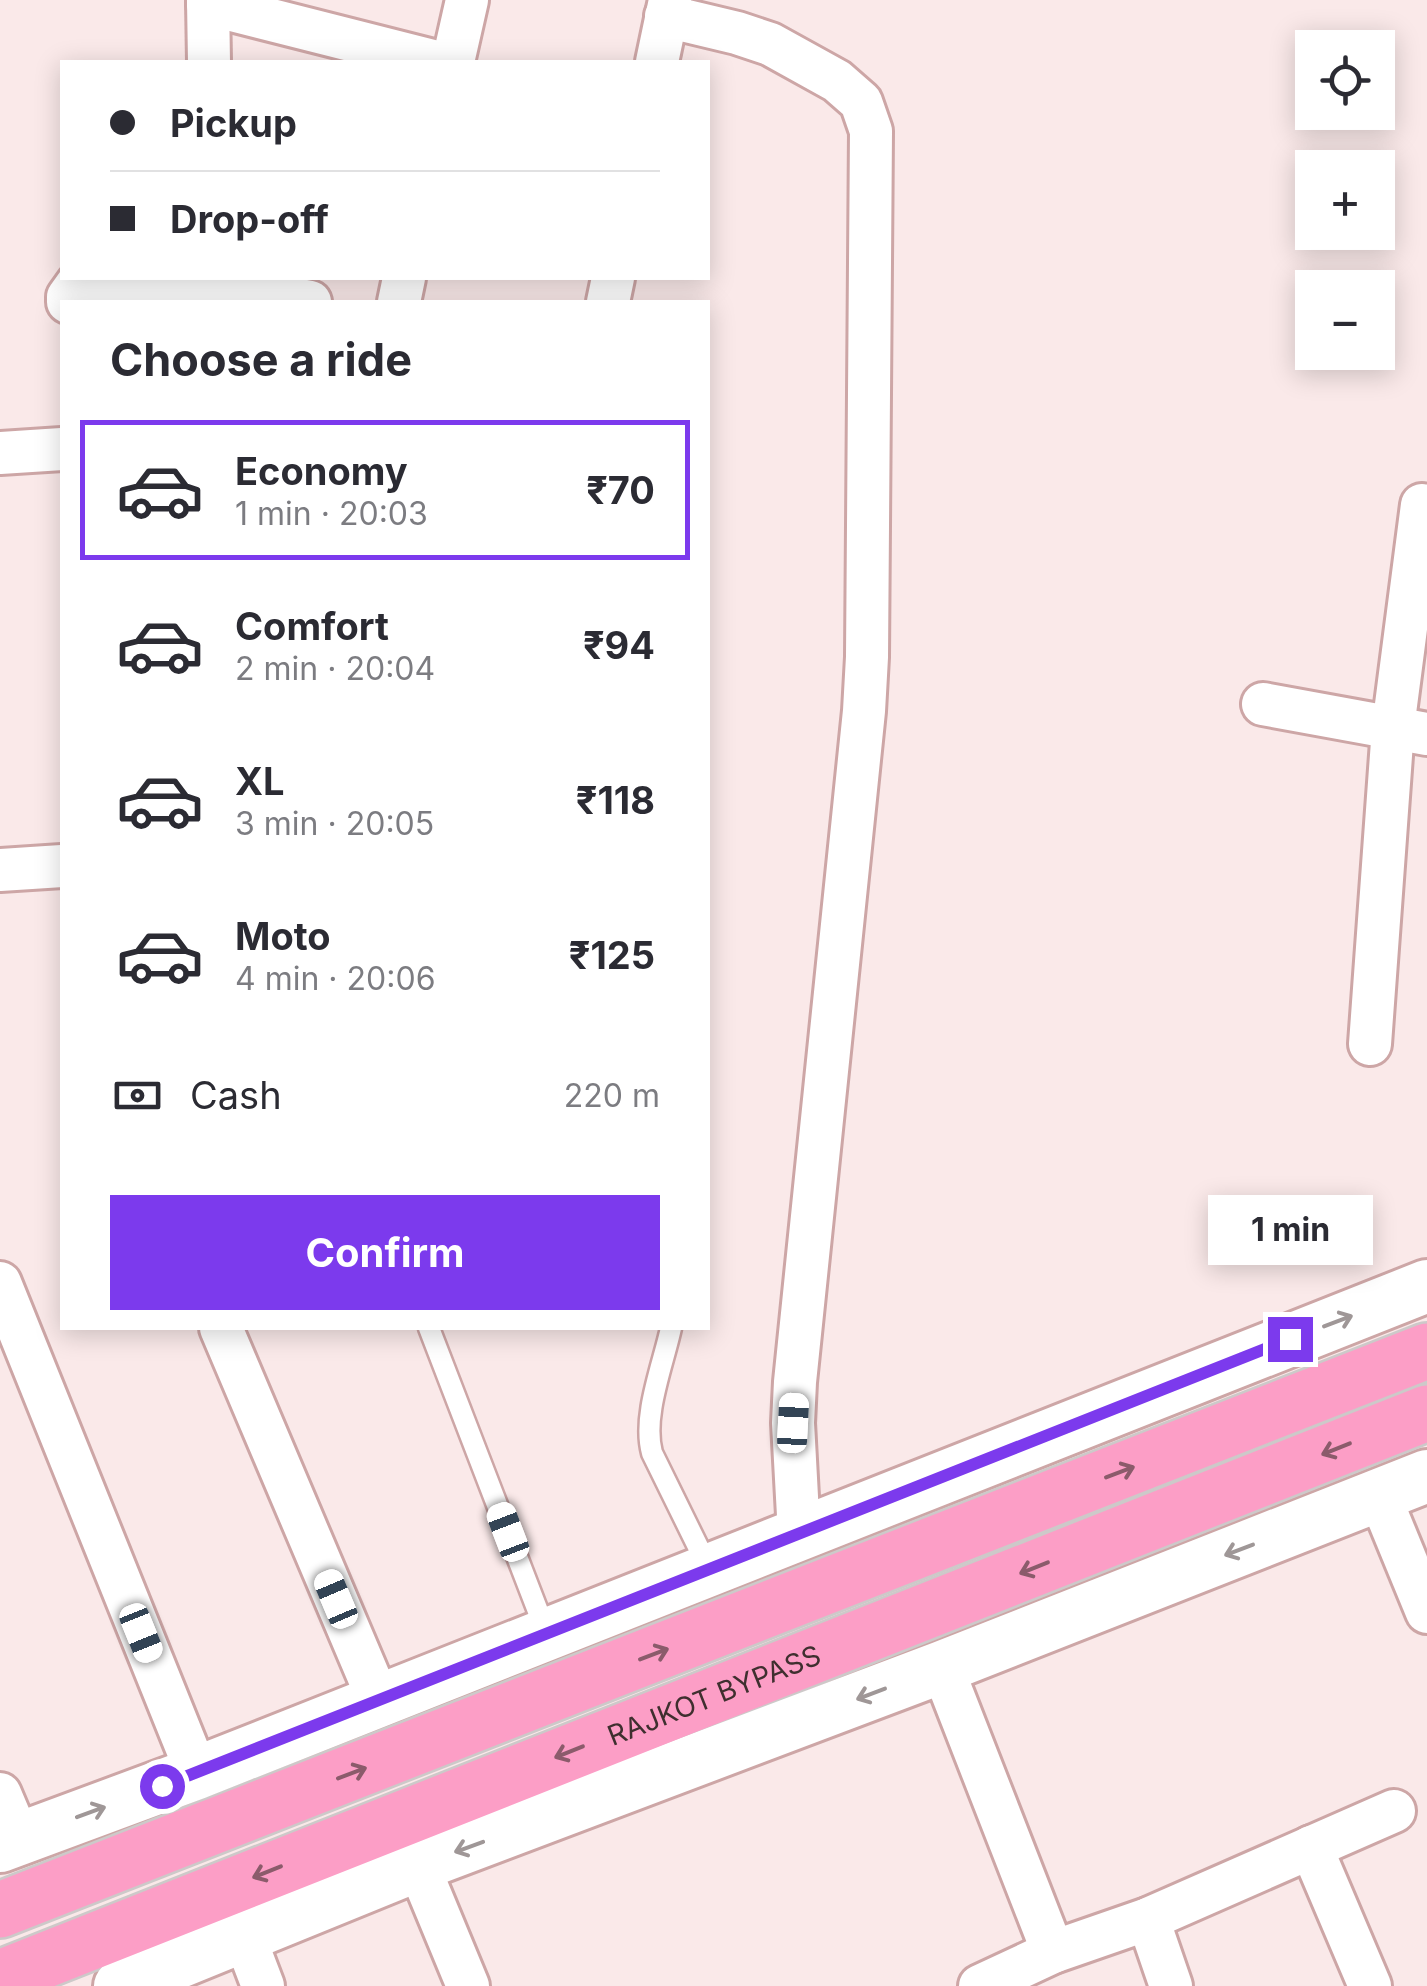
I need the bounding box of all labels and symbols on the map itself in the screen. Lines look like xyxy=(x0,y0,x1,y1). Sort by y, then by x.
callout: 1 min xyxy=(1208,1194,1372,1264)
one-way arrow xyxy=(1322,1310,1353,1328)
route end xyxy=(1268,1317,1313,1362)
car xyxy=(776,1392,810,1454)
one-way arrow xyxy=(1322,1441,1352,1459)
one-way arrow xyxy=(1104,1461,1134,1479)
car xyxy=(483,1499,533,1565)
one-way arrow xyxy=(1224,1543,1254,1561)
one-way arrow xyxy=(1019,1561,1050,1579)
car xyxy=(310,1566,362,1632)
car xyxy=(116,1600,166,1666)
street label: RAJKOT BYPASS xyxy=(603,1638,825,1753)
one-way arrow xyxy=(638,1644,669,1662)
one-way arrow xyxy=(856,1686,887,1704)
one-way arrow xyxy=(554,1745,585,1763)
one-way arrow xyxy=(336,1763,366,1781)
route start xyxy=(140,1764,185,1809)
one-way arrow xyxy=(75,1802,106,1820)
one-way arrow xyxy=(454,1839,485,1857)
one-way arrow xyxy=(252,1865,283,1883)

